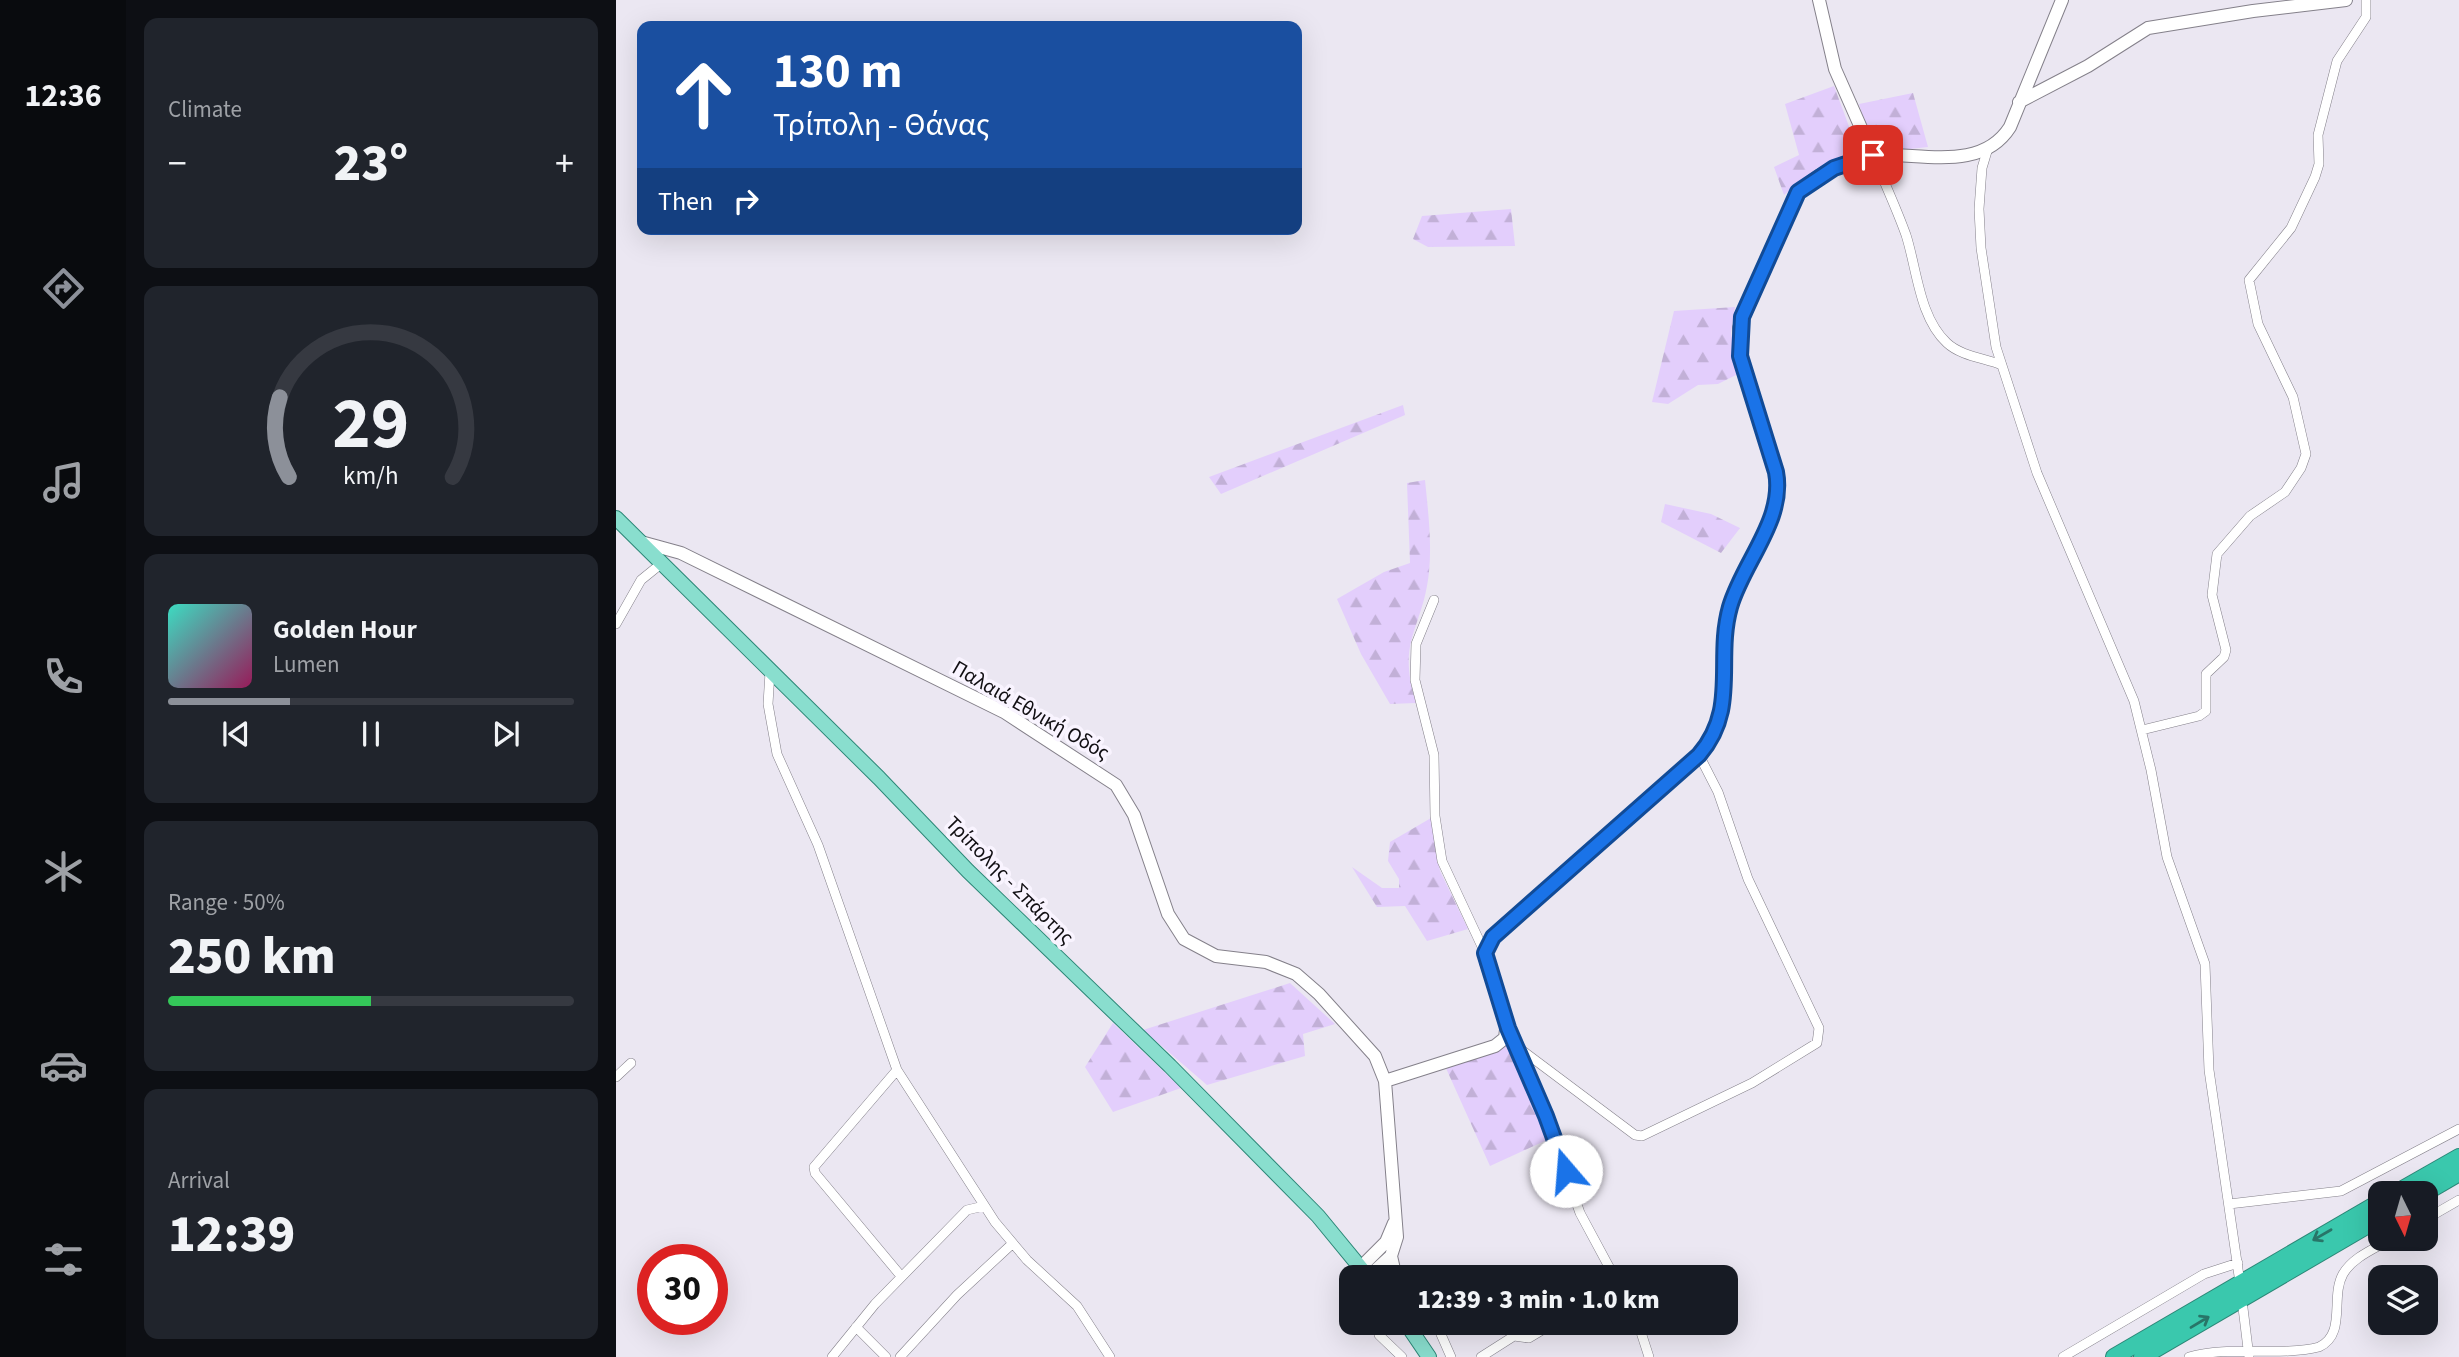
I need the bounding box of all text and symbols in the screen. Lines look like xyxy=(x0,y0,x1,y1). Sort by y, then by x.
text: 130 m xyxy=(773,37,902,107)
icon: ahead xyxy=(658,49,749,140)
text: 12:36 xyxy=(24,73,102,119)
text: Climate xyxy=(168,93,242,126)
text: Τρίπολη - Θάνας xyxy=(773,102,990,148)
pin xyxy=(1843,125,1903,185)
text: 23° xyxy=(334,127,408,201)
icon: arrive xyxy=(1854,136,1892,174)
text: − xyxy=(168,137,187,191)
text: + xyxy=(555,137,574,191)
icon: right xyxy=(727,182,765,220)
text: Then xyxy=(658,183,713,220)
icon: directions xyxy=(39,264,88,313)
text: 29 xyxy=(333,372,409,476)
text: km/h xyxy=(343,457,399,493)
icon: music xyxy=(39,458,88,507)
text: Golden Hour xyxy=(273,611,417,648)
text: Lumen xyxy=(273,648,340,681)
icon: phone xyxy=(39,652,88,701)
street label: Παλαιά Εθνική Οδός xyxy=(947,653,1115,767)
icon: previous xyxy=(217,715,255,753)
icon: pause xyxy=(352,715,390,753)
icon: next xyxy=(487,715,525,753)
street label: Τρίπολης - Σπάρτης xyxy=(939,809,1081,951)
icon: climate xyxy=(39,847,88,896)
text: Range · 50% xyxy=(168,886,285,919)
text: 250 km xyxy=(168,920,336,994)
icon: car xyxy=(39,1041,88,1090)
position arrow xyxy=(1529,1134,1603,1208)
text: Arrival xyxy=(168,1164,230,1197)
north arrow xyxy=(2368,1181,2438,1251)
map controls xyxy=(2368,1181,2438,1335)
text: 12:39 xyxy=(168,1198,295,1272)
one-way arrow xyxy=(2312,1228,2332,1242)
icon: filters xyxy=(39,1235,88,1284)
speed limit sign: 30 xyxy=(637,1244,728,1335)
button: layers xyxy=(2368,1265,2438,1335)
text: 12:39 · 3 min · 1.0 km xyxy=(1417,1281,1660,1318)
one-way arrow xyxy=(2190,1315,2210,1329)

